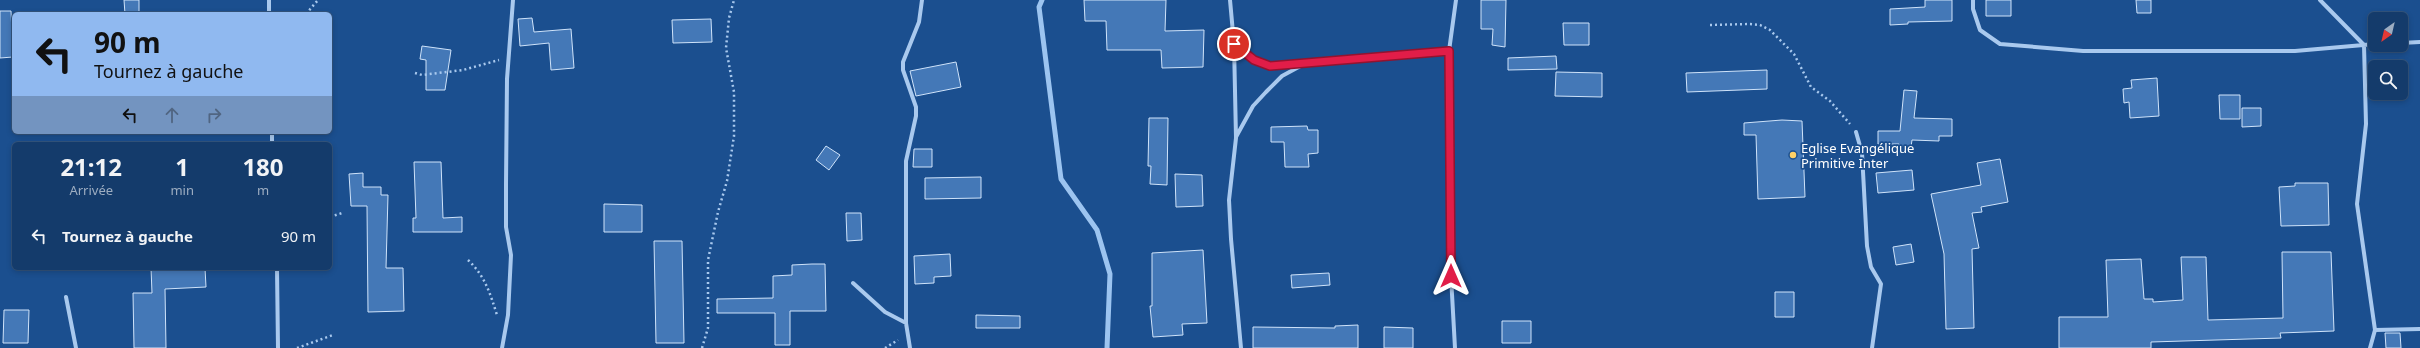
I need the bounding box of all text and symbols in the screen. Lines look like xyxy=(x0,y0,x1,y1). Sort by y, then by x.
north arrow xyxy=(2368,12,2408,52)
map controls xyxy=(2368,12,2408,100)
text: 90 m xyxy=(94,23,161,61)
pin xyxy=(1217,27,1251,61)
icon: left xyxy=(28,28,80,80)
icon: arrive xyxy=(1223,33,1245,55)
text: Tournez à gauche xyxy=(94,59,243,83)
button: search xyxy=(2368,60,2408,100)
icon: left xyxy=(119,104,141,126)
icon: ahead xyxy=(161,104,183,126)
icon: right xyxy=(203,104,225,126)
place label: Eglise Evangélique Primitive Inter xyxy=(1801,139,1914,172)
text: 21:12 xyxy=(60,150,122,183)
text: 1 xyxy=(175,150,189,183)
text: 180 xyxy=(242,150,284,183)
marker: Eglise Evangélique Primitive Inter xyxy=(1788,150,1798,160)
text: Arrivée xyxy=(69,181,113,199)
text: min xyxy=(170,181,194,199)
text: m xyxy=(257,181,269,199)
icon: left xyxy=(28,225,50,247)
text: Tournez à gauche xyxy=(62,226,193,246)
text: 90 m xyxy=(281,226,316,246)
position arrow xyxy=(1430,255,1472,297)

